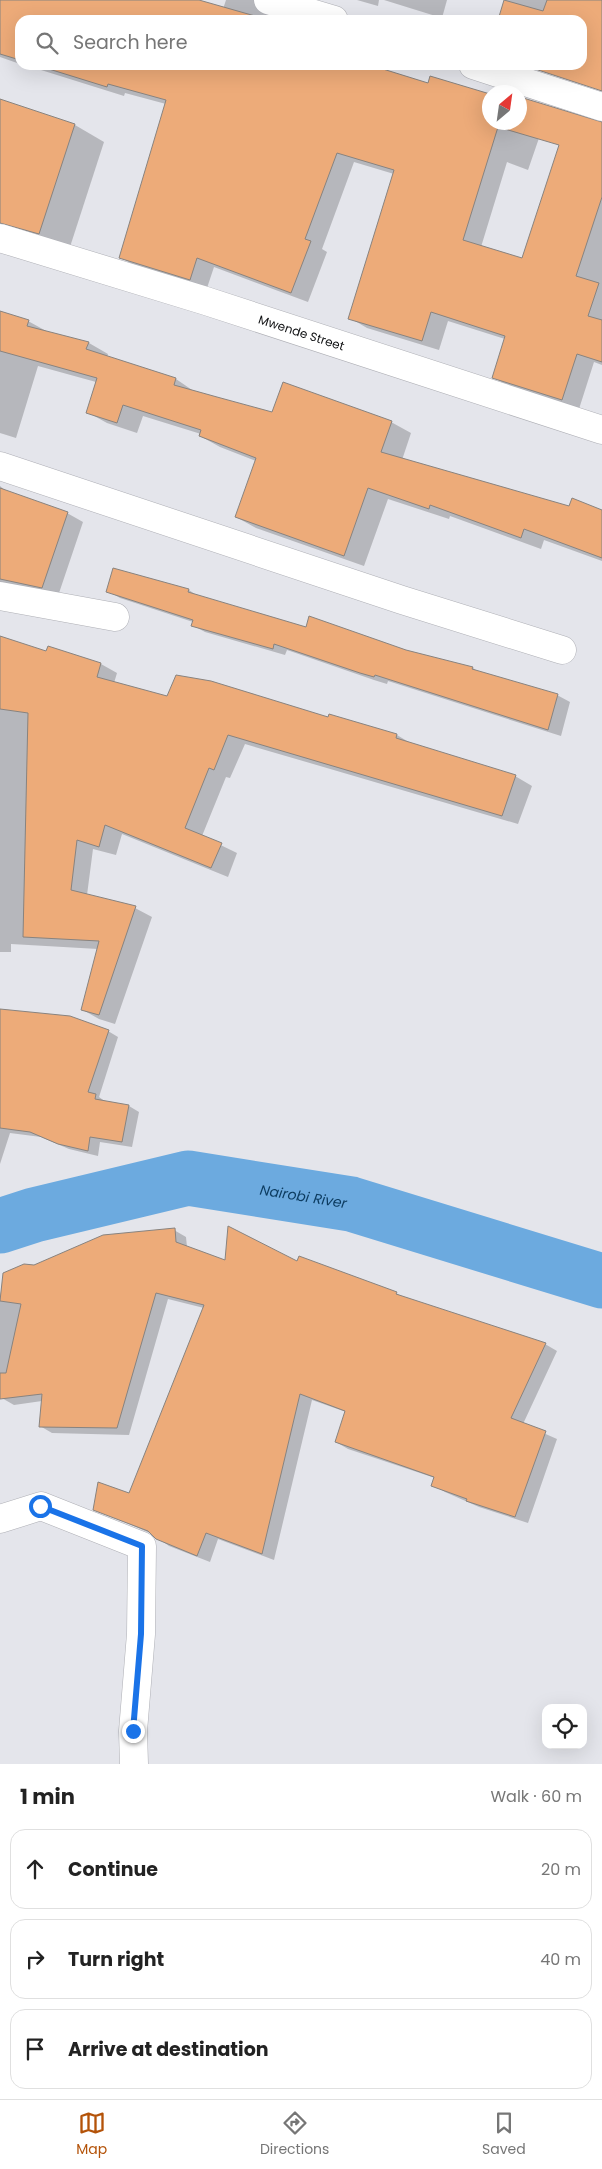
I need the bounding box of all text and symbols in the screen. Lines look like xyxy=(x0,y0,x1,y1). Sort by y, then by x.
search box xyxy=(15,15,587,70)
icon: search xyxy=(33,29,61,57)
text: Search here xyxy=(73,29,187,56)
north arrow xyxy=(482,85,527,130)
street label: Mwende Street xyxy=(257,310,347,354)
water label: Nairobi River xyxy=(258,1180,349,1213)
route start xyxy=(29,1495,52,1518)
map controls xyxy=(542,1704,587,1749)
button: locate xyxy=(542,1704,587,1749)
route end xyxy=(122,1720,145,1743)
text: 1 min xyxy=(20,1782,75,1811)
text: Walk · 60 m xyxy=(490,1785,582,1808)
icon: ahead xyxy=(21,1855,49,1883)
text: Continue xyxy=(68,1856,158,1883)
text: 20 m xyxy=(541,1858,581,1881)
icon: right xyxy=(21,1945,49,1973)
text: Turn right xyxy=(68,1946,164,1973)
text: 40 m xyxy=(540,1948,581,1971)
icon: arrive xyxy=(21,2035,49,2063)
text: Arrive at destination xyxy=(68,2036,269,2063)
tab: Map xyxy=(76,2109,107,2160)
tab: Directions xyxy=(260,2109,329,2160)
tab: Saved xyxy=(482,2109,526,2160)

